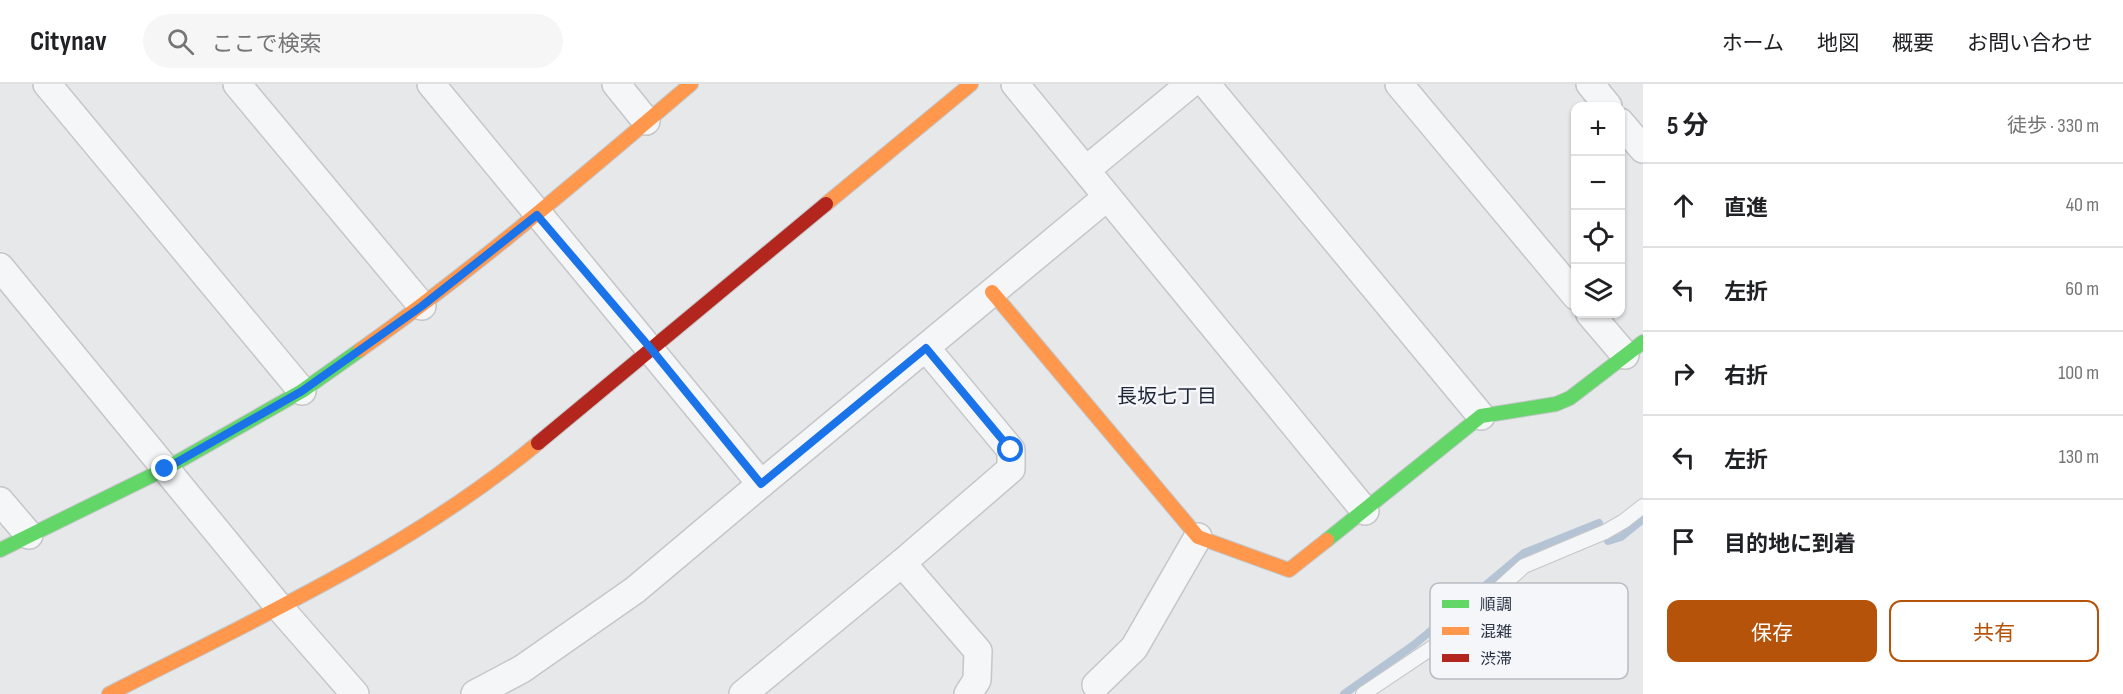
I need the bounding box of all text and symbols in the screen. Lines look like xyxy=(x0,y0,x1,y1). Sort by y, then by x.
search box xyxy=(143,14,563,68)
text: Citynav xyxy=(30,25,107,58)
icon: search xyxy=(164,25,197,58)
text: ここで検索 xyxy=(212,31,322,58)
text: ホーム xyxy=(1722,31,1784,56)
text: 地図 xyxy=(1817,31,1859,56)
text: 概要 xyxy=(1892,31,1934,56)
text: お問い合わせ xyxy=(1967,31,2093,56)
map controls xyxy=(1571,102,1625,318)
button: + xyxy=(1571,102,1625,156)
text: 5 分 xyxy=(1667,111,1708,142)
text: 徒歩 · 330 m xyxy=(2007,114,2099,138)
button: − xyxy=(1571,156,1625,210)
icon: ahead xyxy=(1667,189,1700,222)
text: 40 m xyxy=(2066,193,2099,217)
text: 直進 xyxy=(1724,195,1768,222)
button: locate xyxy=(1571,210,1625,264)
button: layers xyxy=(1571,264,1625,318)
icon: left xyxy=(1667,273,1700,306)
text: 60 m xyxy=(2065,277,2099,301)
text: 左折 xyxy=(1724,279,1768,306)
icon: right xyxy=(1667,357,1700,390)
text: 100 m xyxy=(2058,361,2099,385)
text: 右折 xyxy=(1724,363,1768,390)
district label: 長坂七丁目 xyxy=(1117,385,1217,409)
route start xyxy=(997,436,1023,462)
icon: left xyxy=(1667,441,1700,474)
text: 130 m xyxy=(2059,445,2099,469)
text: 左折 xyxy=(1724,447,1768,474)
route end xyxy=(151,455,177,481)
icon: arrive xyxy=(1667,525,1700,558)
text: 目的地に到着 xyxy=(1724,531,1856,558)
legend xyxy=(1430,583,1628,679)
text: 順調 xyxy=(1480,596,1512,615)
button: 保存 xyxy=(1667,600,1877,662)
button: 共有 xyxy=(1889,600,2099,662)
text: 混雑 xyxy=(1480,623,1512,642)
text: 渋滞 xyxy=(1480,650,1512,669)

